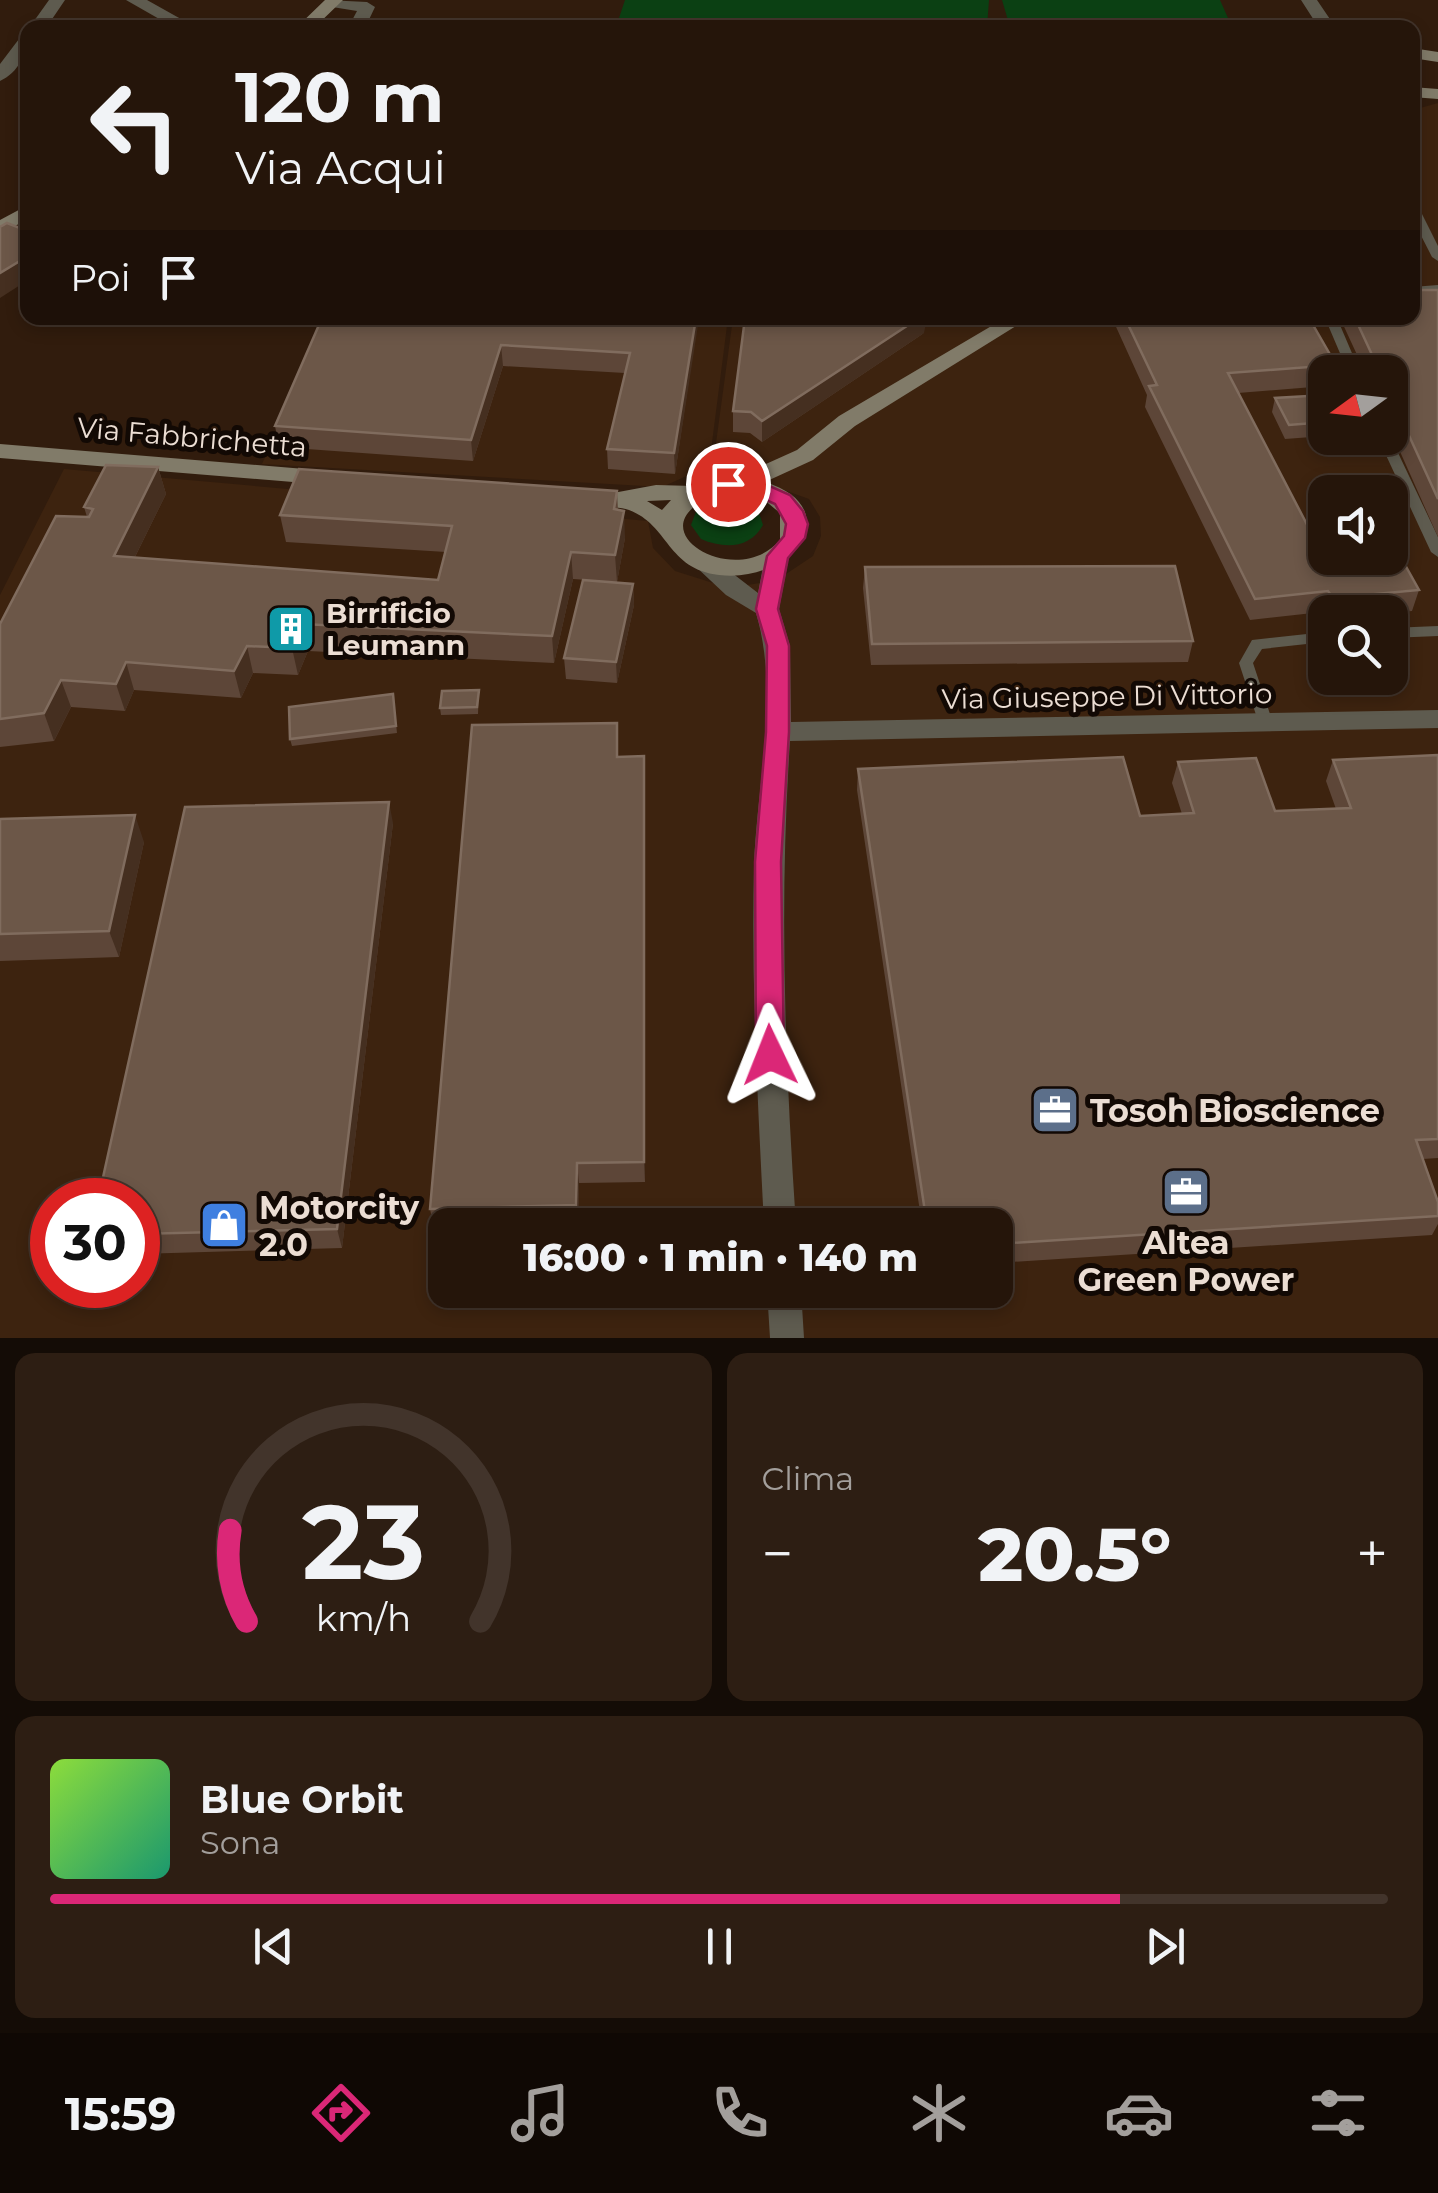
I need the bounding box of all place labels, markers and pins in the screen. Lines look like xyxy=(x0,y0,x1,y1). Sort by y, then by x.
pin xyxy=(686,442,771,527)
place label: Birrificio Leumann xyxy=(326,596,465,662)
building icon: Birrificio Leumann xyxy=(265,603,317,655)
office icon: Tosoh Bioscience xyxy=(1029,1084,1081,1136)
place label: Tosoh Bioscience xyxy=(1090,1091,1380,1130)
office icon: Altea Green Power xyxy=(1160,1166,1212,1218)
place label: Motorcity 2.0 xyxy=(259,1188,420,1264)
shop icon: Motorcity 2.0 xyxy=(198,1199,250,1251)
place label: Altea Green Power xyxy=(1078,1223,1294,1299)

